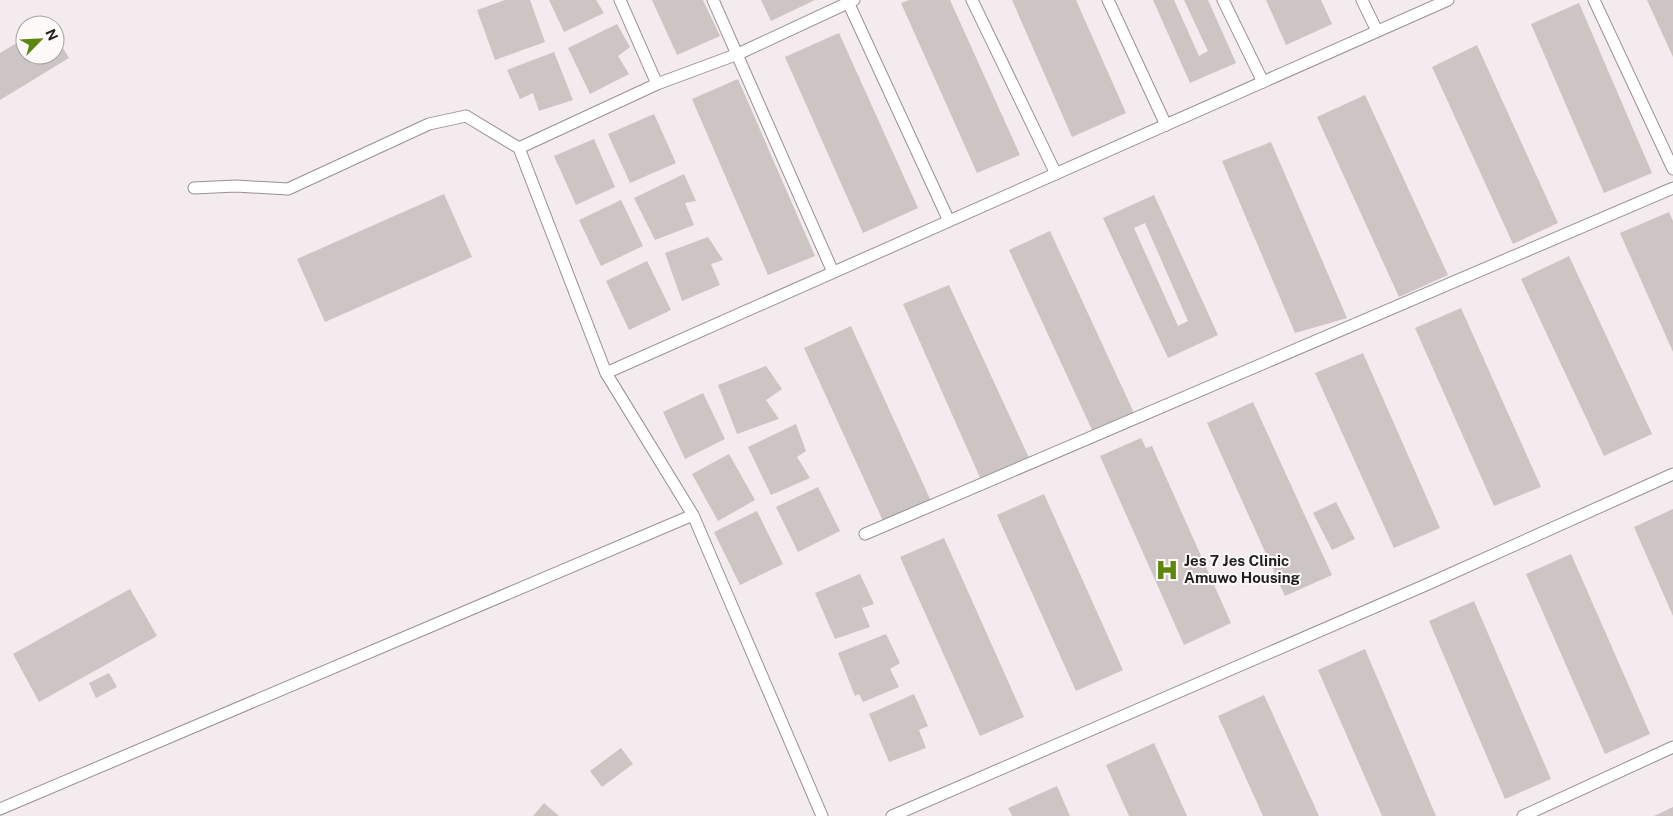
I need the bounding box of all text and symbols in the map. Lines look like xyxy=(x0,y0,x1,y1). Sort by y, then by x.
north arrow xyxy=(15,15,65,65)
text: N xyxy=(42,26,61,43)
place label: Jes 7 Jes Clinic Amuwo Housing xyxy=(1184,552,1301,586)
hospital icon: Jes 7 Jes Clinic Amuwo Housing xyxy=(1154,557,1180,583)

